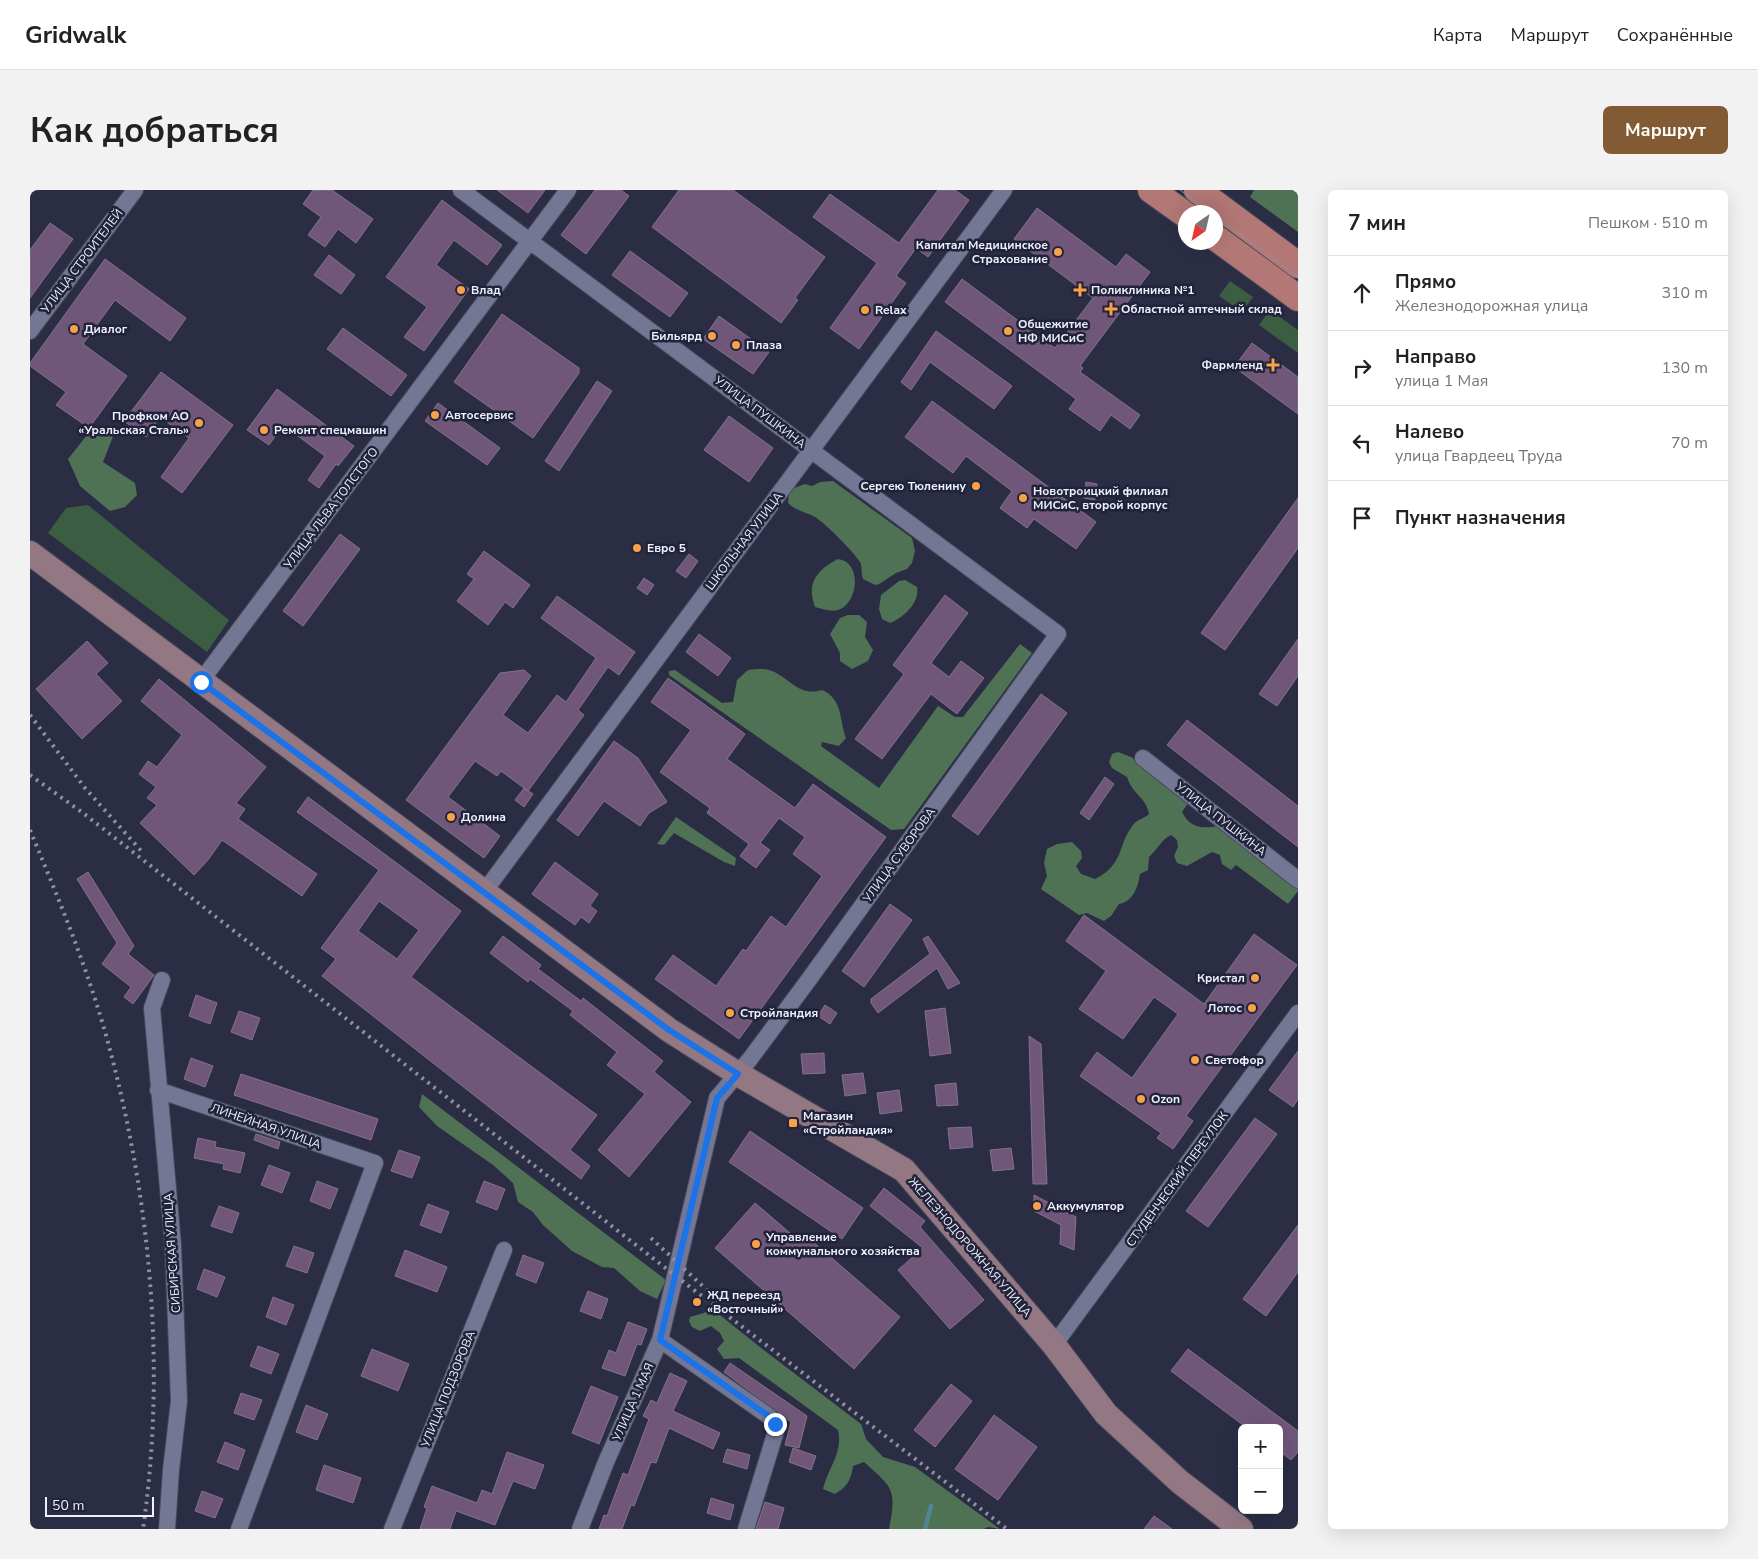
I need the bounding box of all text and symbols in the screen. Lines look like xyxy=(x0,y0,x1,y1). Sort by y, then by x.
text: Gridwalk xyxy=(25,19,126,51)
text: Карта xyxy=(1433,23,1483,47)
text: Маршрут xyxy=(1511,23,1589,47)
text: Сохранённые xyxy=(1617,23,1733,47)
button: Маршрут xyxy=(1603,106,1728,154)
text: Как добраться xyxy=(30,107,279,154)
north arrow xyxy=(1178,205,1223,250)
street label: УЛИЦА СТРОИТЕЛЕЙ xyxy=(37,206,126,317)
text: 7 мин xyxy=(1348,209,1406,237)
text: Пешком · 510 m xyxy=(1588,212,1708,234)
place label: Капитал Медицинское Страхование xyxy=(916,237,1048,267)
marker: Капитал Медицинское Страхование xyxy=(1052,246,1064,258)
text: Прямо xyxy=(1395,269,1456,295)
icon: ahead xyxy=(1348,279,1376,307)
place label: Влад xyxy=(471,282,501,298)
place label: Поликлиника №1 xyxy=(1091,282,1194,298)
text: 310 m xyxy=(1661,282,1708,304)
marker: Поликлиника №1 xyxy=(1073,283,1087,297)
marker: Влад xyxy=(455,284,467,296)
text: Железнодорожная улица xyxy=(1395,295,1588,317)
place label: Областной аптечный склад xyxy=(1121,301,1282,317)
place label: Relax xyxy=(875,302,907,318)
marker: Областной аптечный склад xyxy=(1105,303,1117,315)
marker: Relax xyxy=(859,304,871,316)
place label: Общежитие НФ МИСиС xyxy=(1018,316,1089,346)
place label: Диалог xyxy=(84,321,128,337)
marker: Диалог xyxy=(68,323,80,335)
marker: Общежитие НФ МИСиС xyxy=(1002,325,1014,337)
place label: Бильярд xyxy=(651,328,703,344)
marker: Бильярд xyxy=(706,330,718,342)
place label: Плаза xyxy=(746,337,782,353)
marker: Плаза xyxy=(730,339,742,351)
text: Направо xyxy=(1395,344,1476,370)
icon: right xyxy=(1348,354,1376,382)
place label: Фармленд xyxy=(1202,357,1264,373)
text: 130 m xyxy=(1661,357,1708,379)
marker: Фармленд xyxy=(1267,359,1279,371)
text: улица 1 Мая xyxy=(1395,370,1488,392)
street label: УЛИЦА ПУШКИНА xyxy=(710,372,809,452)
place label: Автосервис xyxy=(445,407,513,423)
place label: Профком АО «Уральская Сталь» xyxy=(78,408,189,438)
marker: Автосервис xyxy=(429,409,441,421)
marker: Профком АО «Уральская Сталь» xyxy=(193,417,205,429)
text: Налево xyxy=(1395,419,1464,445)
place label: Ремонт спецмашин xyxy=(274,422,387,438)
marker: Ремонт спецмашин xyxy=(258,424,270,436)
icon: left xyxy=(1348,429,1376,457)
text: 70 m xyxy=(1671,432,1708,454)
street label: УЛИЦА ЛЬВА ТОЛСТОГО xyxy=(280,444,382,573)
text: улица Гвардеец Труда xyxy=(1395,445,1563,467)
place label: Сергею Тюленину xyxy=(860,478,967,494)
marker: Сергею Тюленину xyxy=(970,480,982,492)
place label: Новотроицкий филиал МИСиС, второй корпус xyxy=(1033,483,1168,513)
street label: ШКОЛЬНАЯ УЛИЦА xyxy=(702,488,786,593)
marker: Новотроицкий филиал МИСиС, второй корпус xyxy=(1017,492,1029,504)
icon: arrive xyxy=(1348,504,1376,532)
text: Пункт назначения xyxy=(1395,505,1566,531)
place label: Евро 5 xyxy=(647,540,686,556)
marker: Евро 5 xyxy=(631,542,643,554)
route start xyxy=(190,671,213,694)
street label: УЛИЦА ПУШКИНА xyxy=(1172,778,1270,860)
street label: УЛИЦА СУВОРОВА xyxy=(859,804,939,906)
place label: Долина xyxy=(461,809,506,825)
marker: Долина xyxy=(445,811,457,823)
place label: Кристал xyxy=(1197,970,1245,986)
marker: Кристал xyxy=(1249,972,1261,984)
place label: Лотос xyxy=(1207,1000,1242,1016)
marker: Лотос xyxy=(1246,1002,1258,1014)
place label: Стройландия xyxy=(740,1005,818,1021)
marker: Стройландия xyxy=(724,1007,736,1019)
place label: Светофор xyxy=(1205,1052,1264,1068)
marker: Светофор xyxy=(1189,1054,1201,1066)
place label: Ozon xyxy=(1151,1091,1180,1107)
marker: Ozon xyxy=(1135,1093,1147,1105)
street label: ЛИНЕЙНАЯ УЛИЦА xyxy=(209,1100,323,1152)
place label: Магазин «Стройландия» xyxy=(803,1108,893,1138)
street label: СТУДЕНЧЕСКИЙ ПЕРЕУЛОК xyxy=(1122,1108,1232,1250)
marker: Магазин «Стройландия» xyxy=(787,1117,799,1129)
street label: ЖЕЛЕЗНОДОРОЖНАЯ УЛИЦА xyxy=(905,1174,1035,1320)
street label: СИБИРСКАЯ УЛИЦА xyxy=(160,1192,184,1314)
place label: Аккумулятор xyxy=(1047,1198,1124,1214)
marker: Аккумулятор xyxy=(1031,1200,1043,1212)
place label: Управление коммунального хозяйства xyxy=(765,1229,920,1259)
marker: Управление коммунального хозяйства xyxy=(750,1238,762,1250)
place label: ЖД переезд «Восточный» xyxy=(707,1287,784,1317)
marker: ЖД переезд «Восточный» xyxy=(691,1296,703,1308)
street label: УЛИЦА ПОДЗОРОВА xyxy=(417,1328,479,1451)
street label: УЛИЦА 1 МАЯ xyxy=(608,1360,657,1445)
route end xyxy=(764,1413,787,1436)
map controls xyxy=(1238,1424,1283,1514)
button: + xyxy=(1238,1424,1283,1469)
button: − xyxy=(1238,1469,1283,1514)
scale bar xyxy=(45,1494,154,1517)
text: 50 m xyxy=(52,1496,84,1515)

